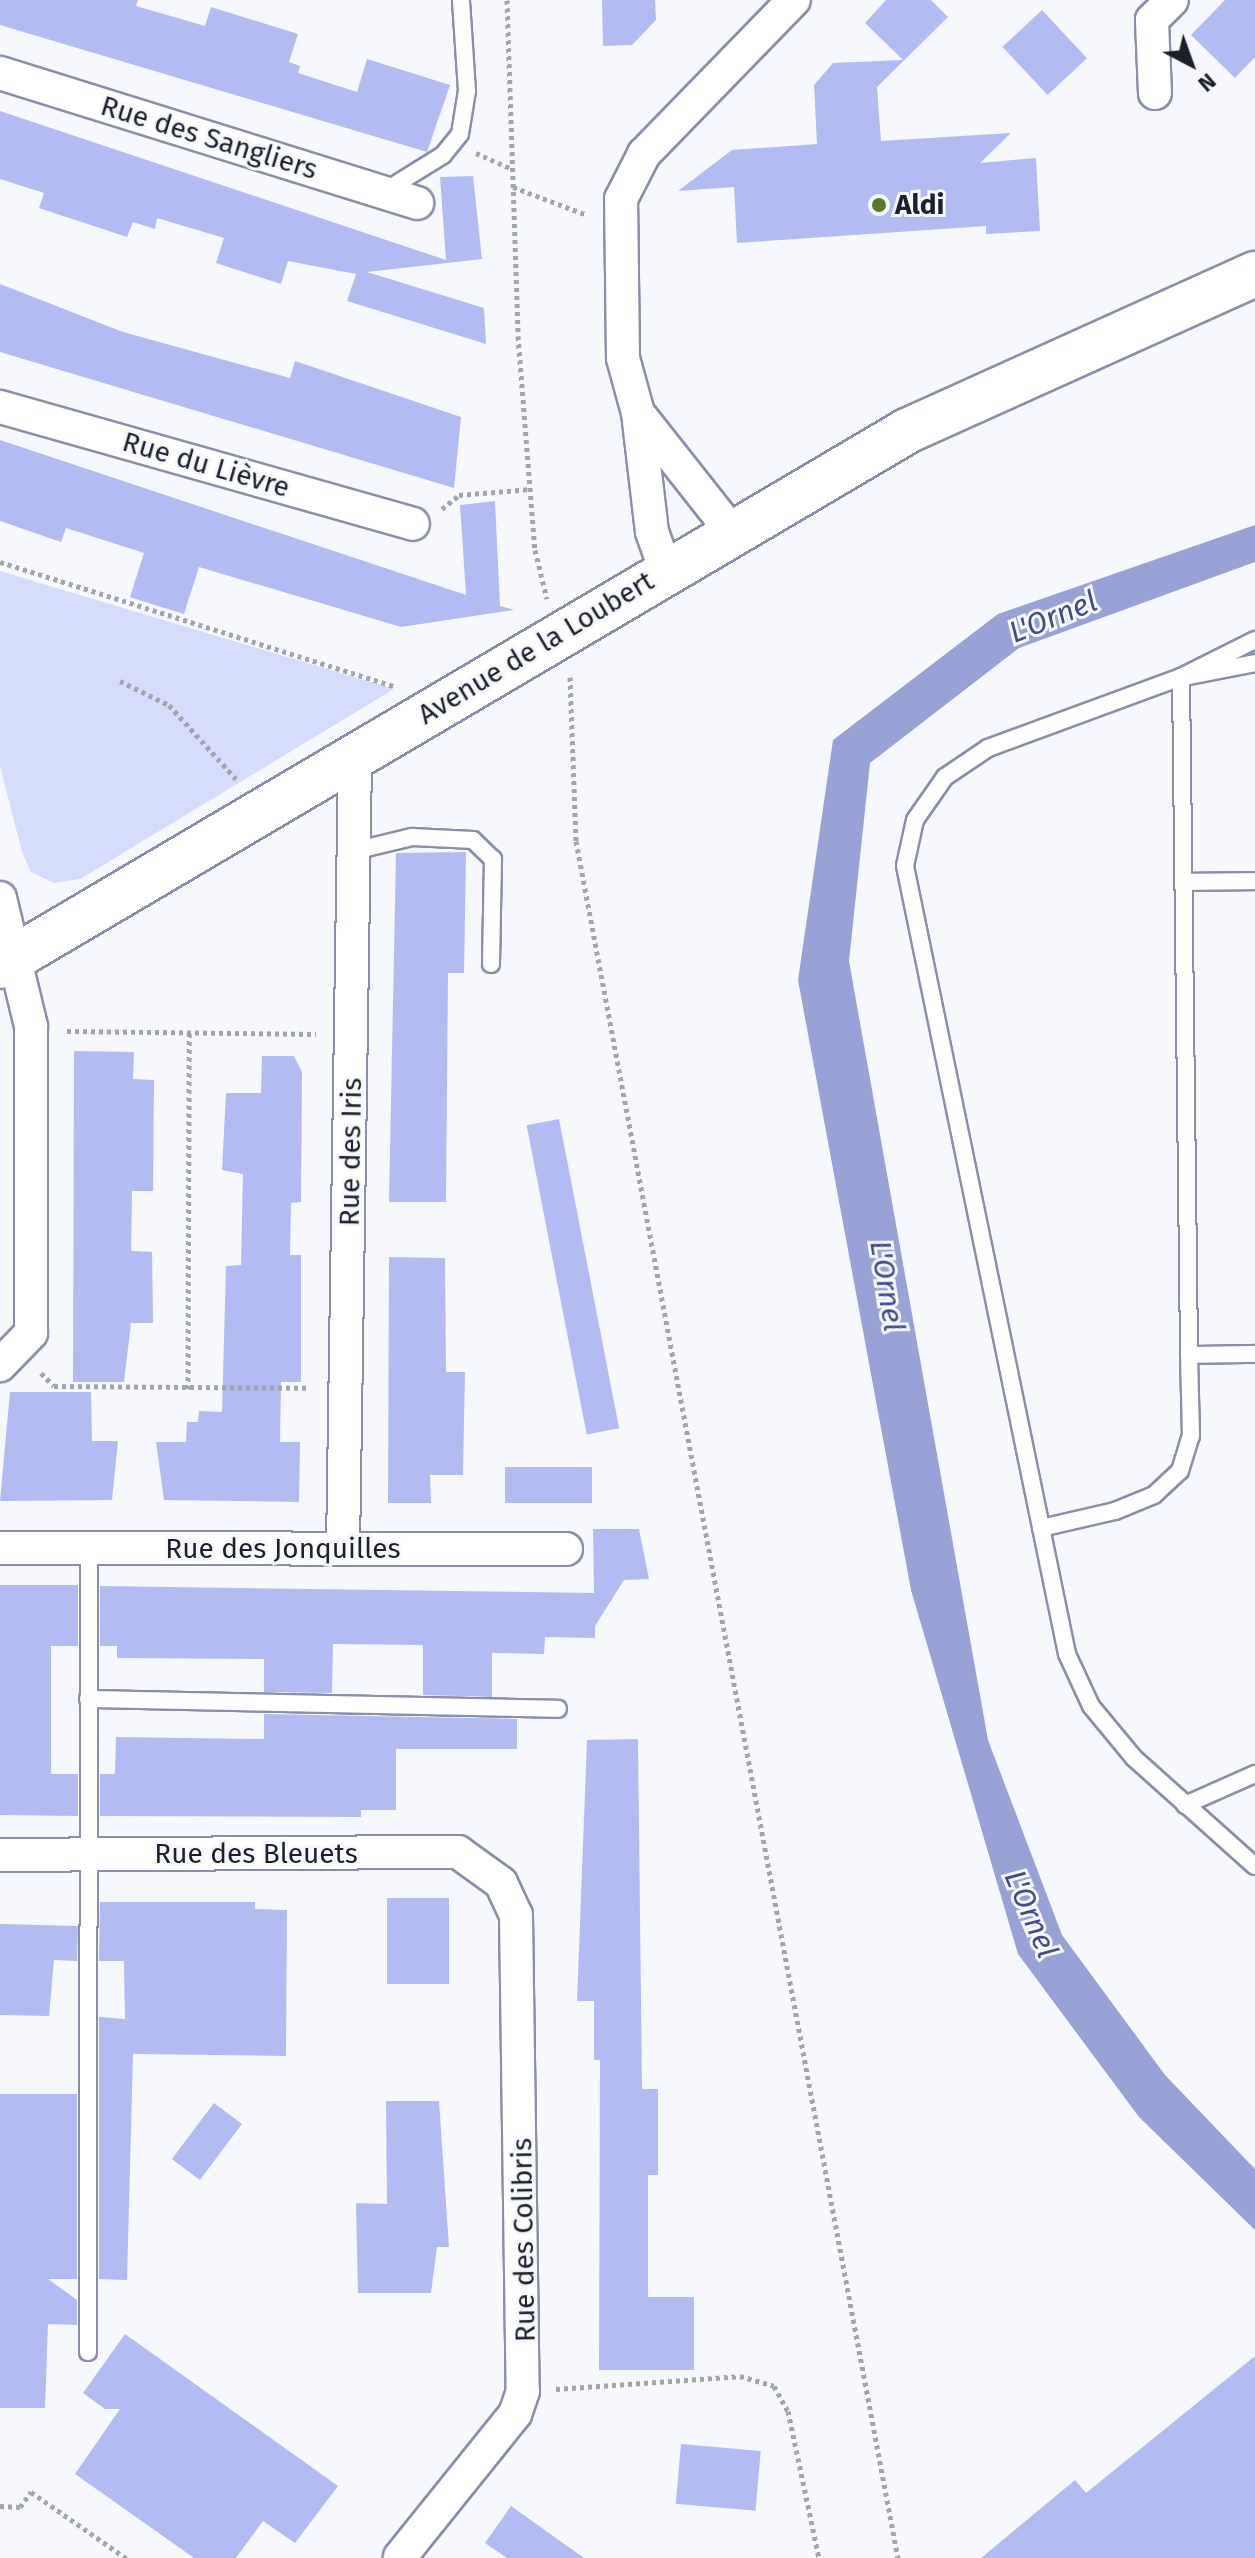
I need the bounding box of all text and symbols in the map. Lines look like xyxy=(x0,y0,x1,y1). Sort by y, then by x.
north arrow xyxy=(1151,24,1231,104)
text: N xyxy=(1193,68,1221,97)
street label: Rue des Sangliers xyxy=(97,89,321,187)
place label: Aldi xyxy=(895,188,944,222)
marker: Aldi xyxy=(870,196,888,214)
street label: Rue du Lièvre xyxy=(119,425,293,505)
street label: Avenue de la Loubert xyxy=(412,564,660,732)
water label: L'Ornel xyxy=(1004,583,1102,651)
street label: Rue des Iris xyxy=(333,1077,369,1227)
water label: L'Ornel xyxy=(862,1238,912,1334)
street label: Rue des Jonquilles xyxy=(165,1532,401,1566)
street label: Rue des Bleuets xyxy=(154,1837,358,1871)
water label: L'Ornel xyxy=(997,1865,1065,1963)
street label: Rue des Colibris xyxy=(505,2138,543,2342)

